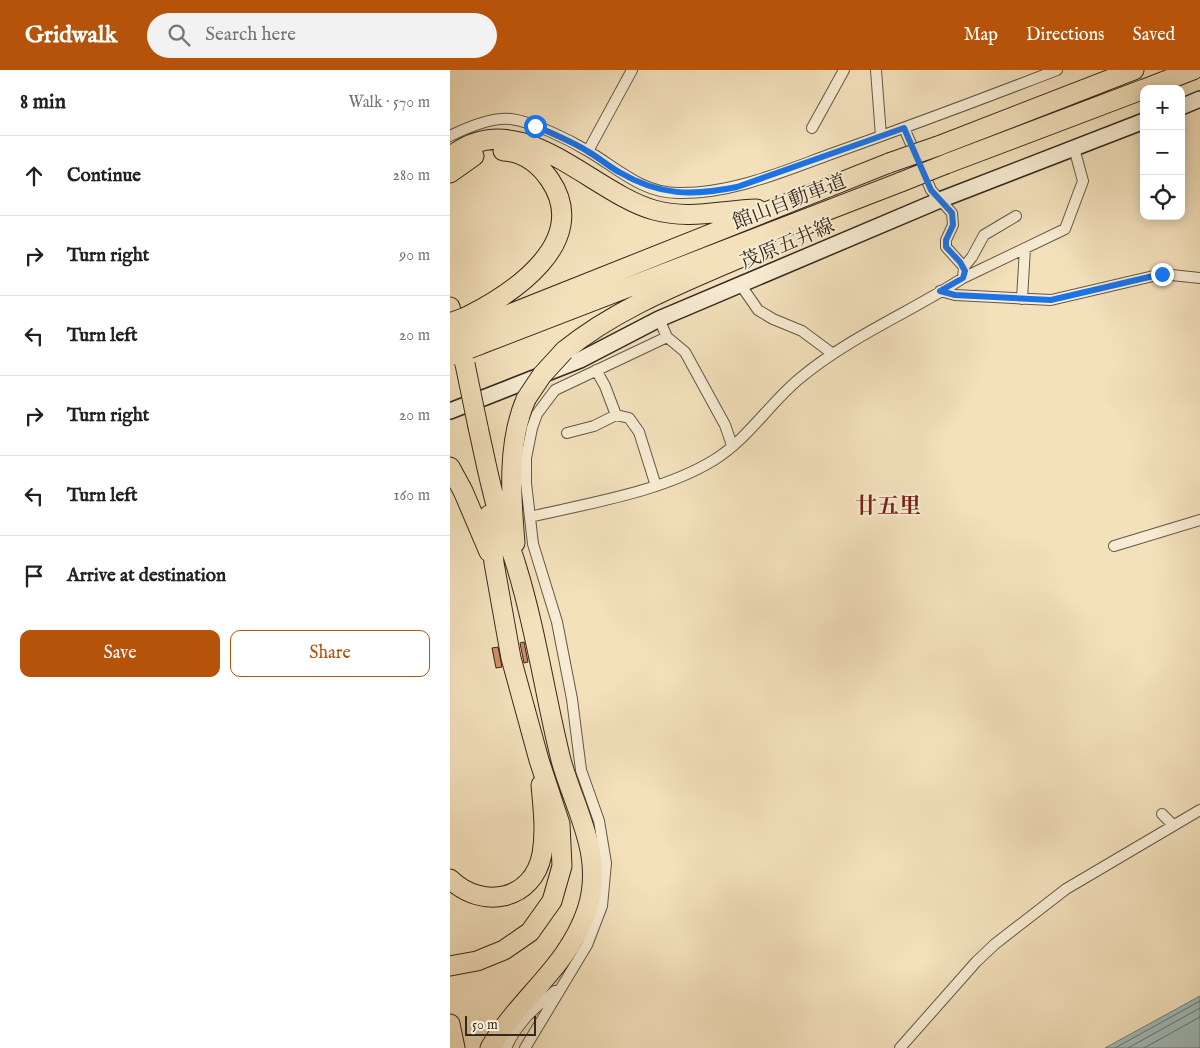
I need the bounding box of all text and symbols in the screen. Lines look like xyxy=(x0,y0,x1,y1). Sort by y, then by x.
search box xyxy=(147,13,497,58)
text: Gridwalk xyxy=(25,20,117,51)
icon: search xyxy=(165,21,193,49)
text: Search here xyxy=(205,23,296,47)
text: Map xyxy=(964,24,998,47)
text: Directions xyxy=(1026,24,1104,47)
text: Saved xyxy=(1132,24,1175,47)
map controls xyxy=(1140,85,1185,220)
button: + xyxy=(1140,85,1185,130)
text: 8 min xyxy=(20,89,66,116)
text: Walk · 570 m xyxy=(348,93,430,113)
route start xyxy=(524,115,547,138)
button: − xyxy=(1140,130,1185,175)
icon: ahead xyxy=(20,162,48,190)
text: Continue xyxy=(67,164,141,188)
text: 280 m xyxy=(393,166,430,186)
street label: 館山自動車道 xyxy=(729,169,850,236)
button: locate xyxy=(1140,175,1185,220)
street label: 茂原五井線 xyxy=(737,213,838,275)
icon: right xyxy=(20,242,48,270)
text: Turn right xyxy=(67,244,149,268)
text: 90 m xyxy=(399,246,430,266)
route end xyxy=(1151,263,1174,286)
icon: left xyxy=(20,322,48,350)
text: Turn left xyxy=(67,324,138,348)
text: 20 m xyxy=(399,326,430,346)
icon: right xyxy=(20,402,48,430)
text: Turn right xyxy=(67,404,149,428)
text: 20 m xyxy=(399,406,430,426)
icon: left xyxy=(20,482,48,510)
text: Turn left xyxy=(67,484,138,508)
text: 160 m xyxy=(394,486,430,506)
district label: 廿五里 xyxy=(855,493,921,521)
icon: arrive xyxy=(20,562,48,590)
text: Arrive at destination xyxy=(67,564,226,588)
button: Save xyxy=(20,630,220,677)
button: Share xyxy=(230,630,430,677)
scale bar xyxy=(465,1013,536,1036)
text: 50 m xyxy=(472,1016,498,1034)

